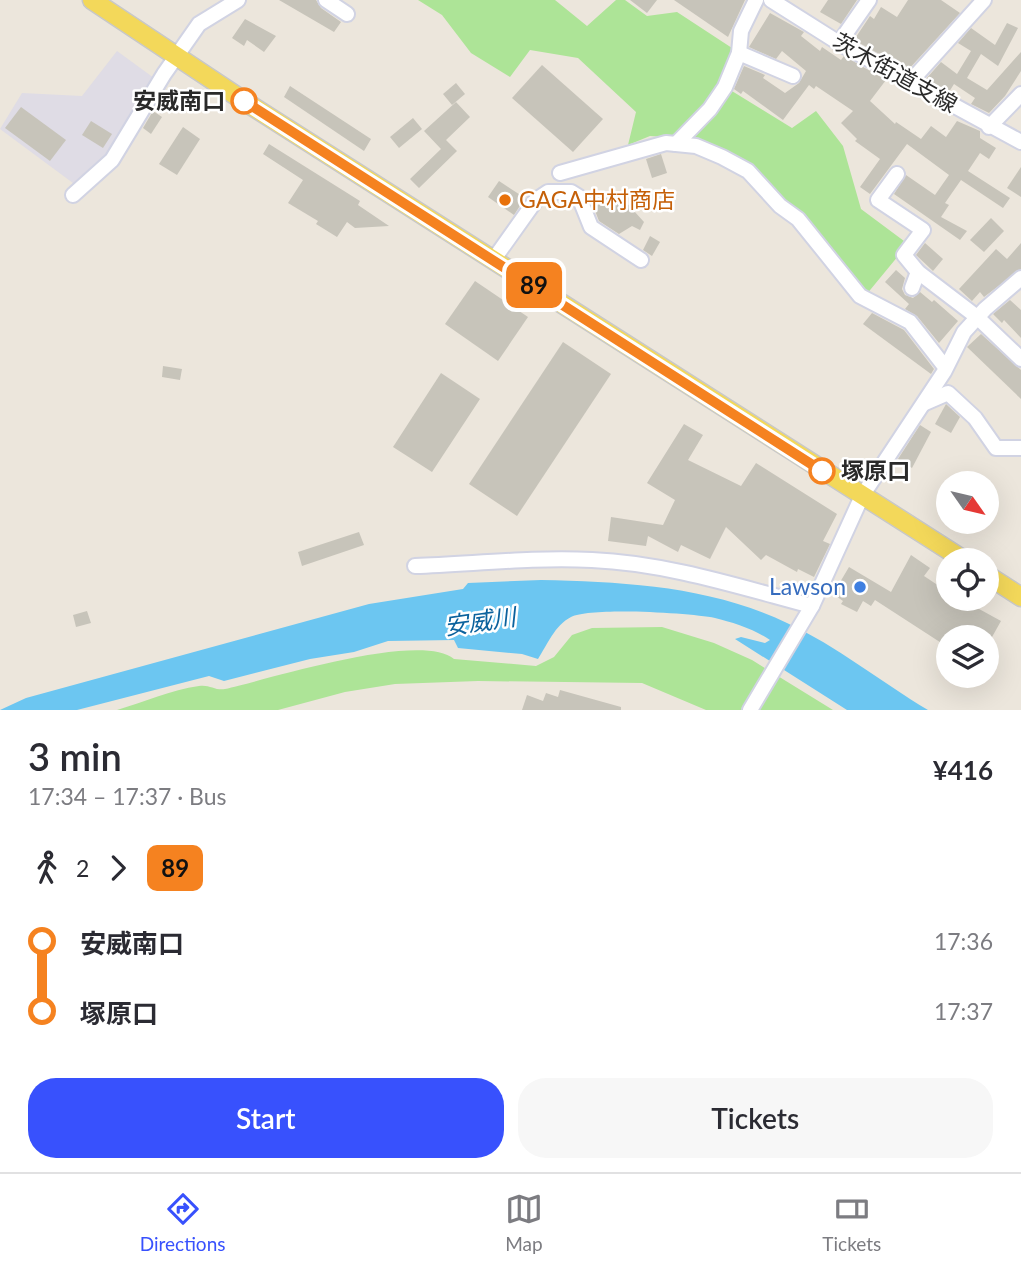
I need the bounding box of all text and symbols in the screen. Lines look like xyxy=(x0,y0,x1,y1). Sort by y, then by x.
street label: 茨木街道支線 xyxy=(828,26,963,118)
place label: 安威南口 xyxy=(133,86,225,114)
marker: 安威南口 xyxy=(231,88,257,114)
place label: GAGA中村商店 xyxy=(519,185,675,213)
marker: GAGA中村商店 xyxy=(497,192,513,208)
line badge: 89 xyxy=(503,262,566,308)
text: 89 xyxy=(520,270,548,299)
place label: 塚原口 xyxy=(841,456,910,484)
marker: 塚原口 xyxy=(809,458,835,484)
north arrow xyxy=(936,471,999,534)
map controls xyxy=(936,471,999,688)
button: locate xyxy=(936,548,999,611)
place label: Lawson xyxy=(769,572,846,600)
marker: Lawson xyxy=(852,579,868,595)
water label: 安威川 xyxy=(442,601,520,640)
button: layers xyxy=(936,625,999,688)
text: 3 min xyxy=(28,733,122,779)
text: ¥416 xyxy=(933,754,993,786)
text: 17:34 – 17:37 · Bus xyxy=(28,782,227,810)
icon: walk xyxy=(28,849,66,887)
icon: forward xyxy=(99,849,137,887)
text: 89 xyxy=(161,853,189,882)
text: 2 xyxy=(76,854,89,882)
text: 安威南口 xyxy=(80,927,184,959)
text: 17:36 xyxy=(934,927,993,955)
text: 塚原口 xyxy=(80,997,158,1029)
text: 17:37 xyxy=(934,997,993,1025)
button: Start xyxy=(28,1078,504,1158)
button: Tickets xyxy=(518,1078,993,1158)
tab: Directions xyxy=(140,1190,225,1255)
tab: Map xyxy=(505,1190,543,1255)
tab: Tickets xyxy=(822,1190,881,1255)

